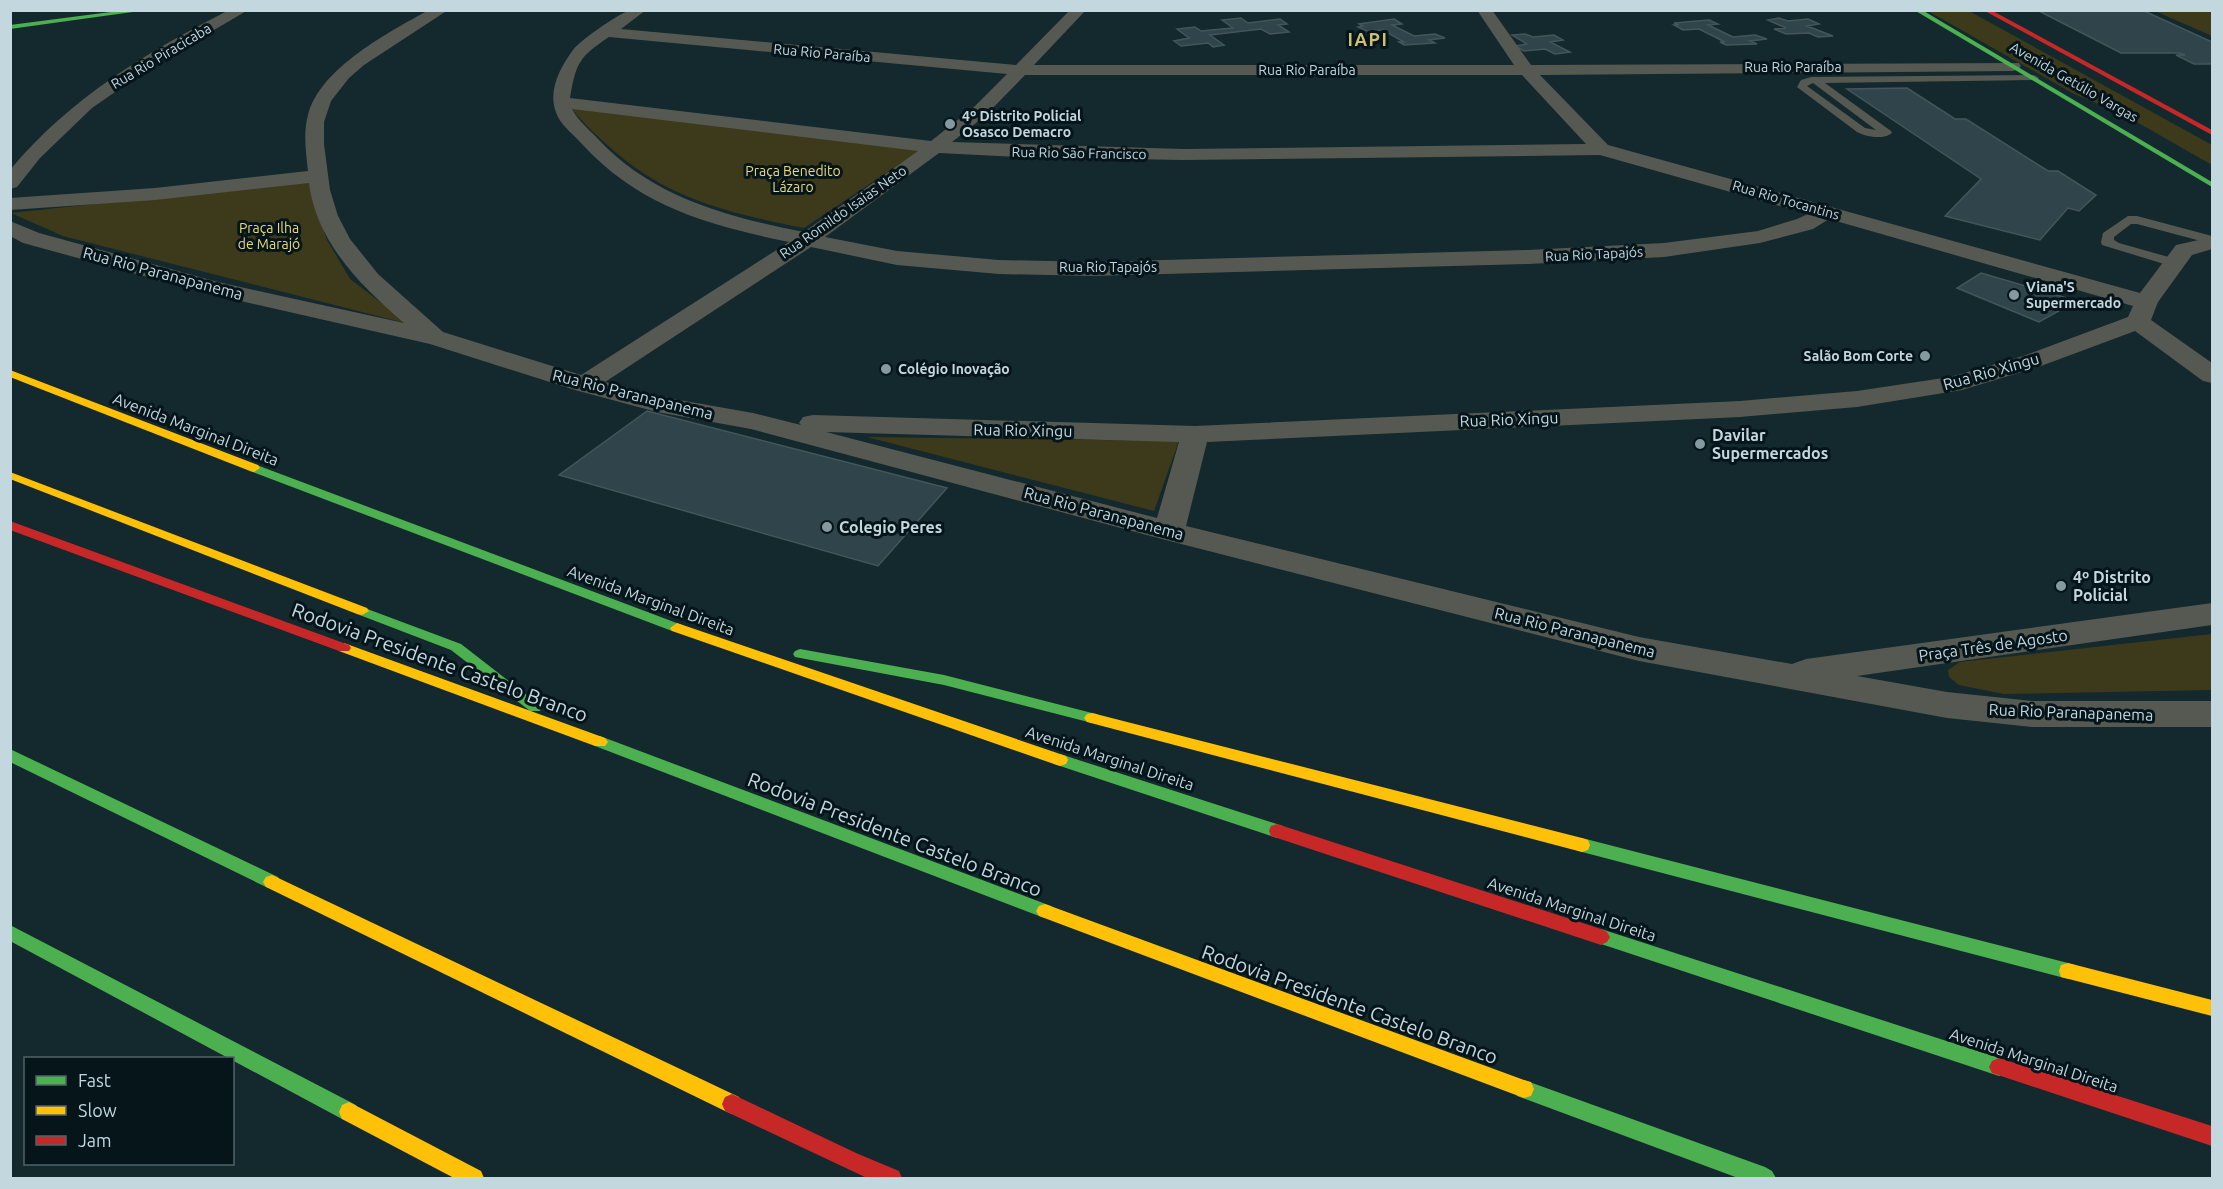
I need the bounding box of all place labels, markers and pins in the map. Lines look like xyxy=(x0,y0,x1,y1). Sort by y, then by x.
place label: 4º Distrito Policial Osasco Demacro xyxy=(962,108,1081,140)
marker: 4º Distrito Policial Osasco Demacro xyxy=(943,117,957,131)
place label: Viana'S Supermercado xyxy=(2026,279,2121,311)
marker: Viana'S Supermercado xyxy=(2007,288,2021,302)
place label: Salão Bom Corte xyxy=(1804,348,1913,364)
marker: Salão Bom Corte xyxy=(1918,349,1932,363)
place label: Colégio Inovação xyxy=(898,361,1010,378)
marker: Colégio Inovação xyxy=(879,362,893,376)
place label: Davilar Supermercados xyxy=(1712,426,1828,462)
marker: Davilar Supermercados xyxy=(1693,437,1707,451)
place label: Colegio Peres xyxy=(839,518,942,536)
marker: Colegio Peres xyxy=(820,520,834,534)
place label: 4º Distrito Policial xyxy=(2073,568,2151,604)
marker: 4º Distrito Policial xyxy=(2054,579,2068,593)

